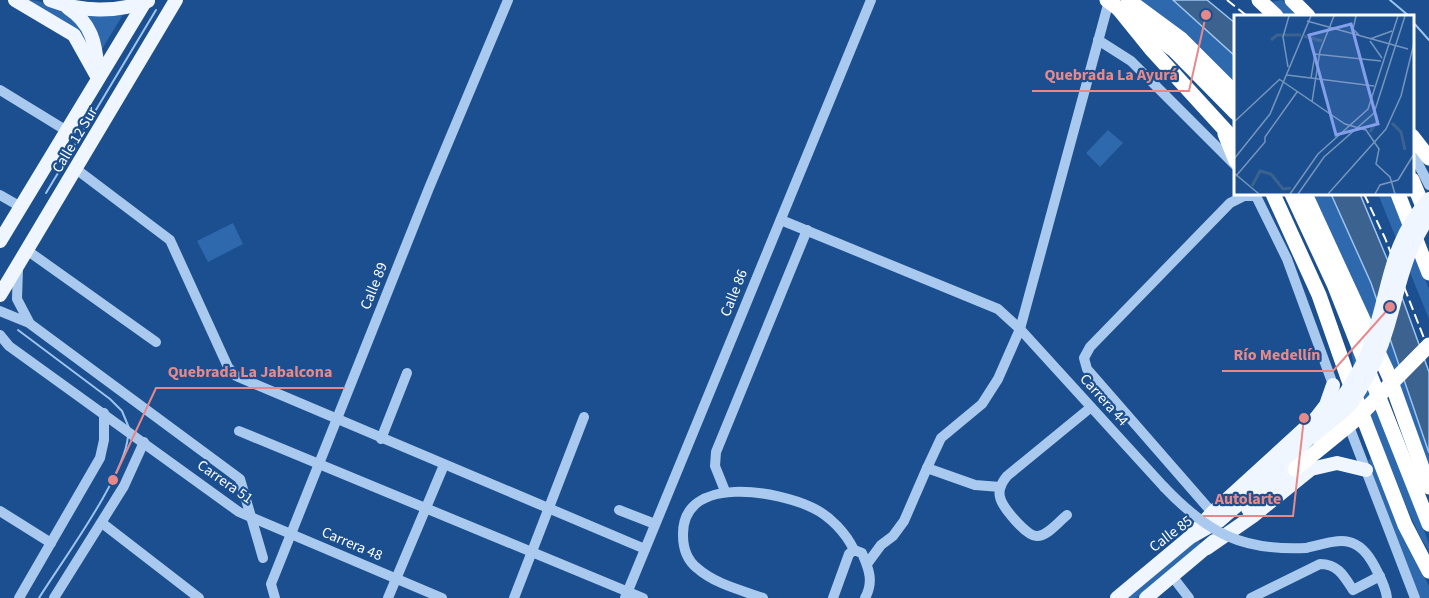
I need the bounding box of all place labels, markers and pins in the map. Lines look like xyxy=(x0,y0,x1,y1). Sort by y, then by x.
callout: Quebrada La Ayurá xyxy=(1032,57,1189,91)
callout: Río Medellín xyxy=(1222,337,1333,371)
callout: Quebrada La Jabalcona xyxy=(156,354,345,388)
callout: Autolarte xyxy=(1203,482,1293,516)

